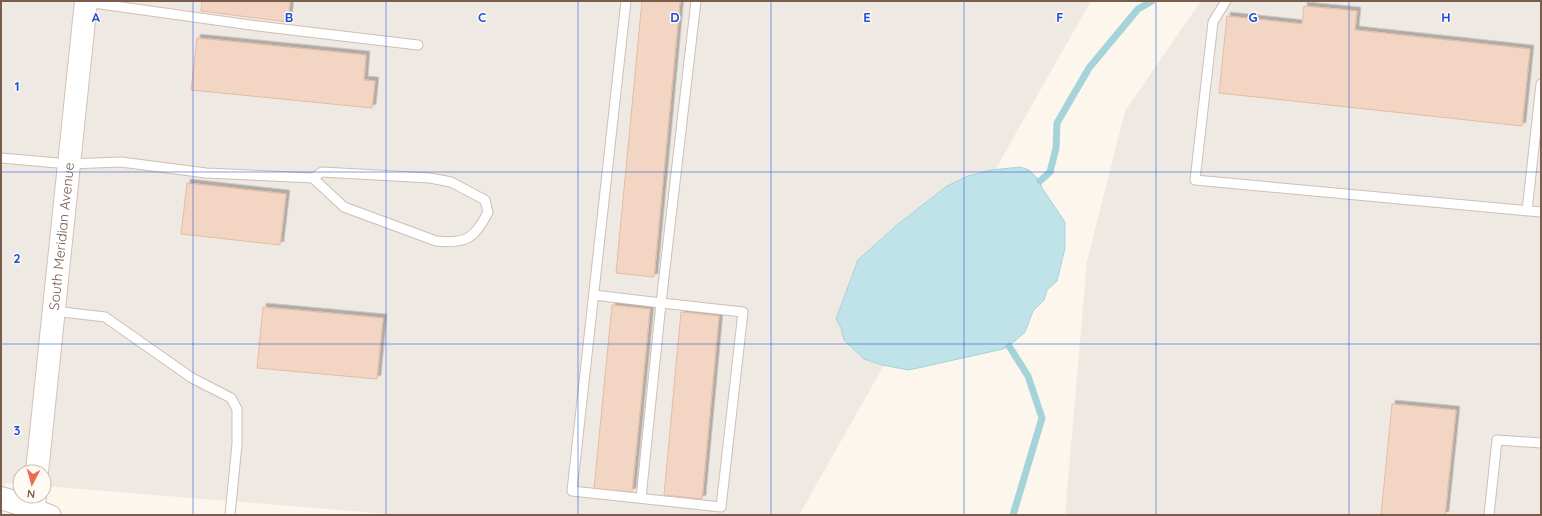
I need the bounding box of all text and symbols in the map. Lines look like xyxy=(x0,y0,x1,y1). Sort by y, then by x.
text: A xyxy=(92,9,101,25)
text: B xyxy=(285,9,293,25)
text: C xyxy=(478,9,486,25)
text: D xyxy=(670,9,680,25)
text: E xyxy=(863,9,871,25)
text: F xyxy=(1056,9,1064,25)
text: G xyxy=(1248,9,1258,25)
text: H xyxy=(1441,9,1451,25)
text: 1 xyxy=(14,78,20,94)
street label: South Meridian Avenue xyxy=(45,161,78,311)
text: 2 xyxy=(13,250,21,266)
text: 3 xyxy=(14,422,21,438)
north arrow xyxy=(12,464,52,504)
text: N xyxy=(26,487,36,501)

